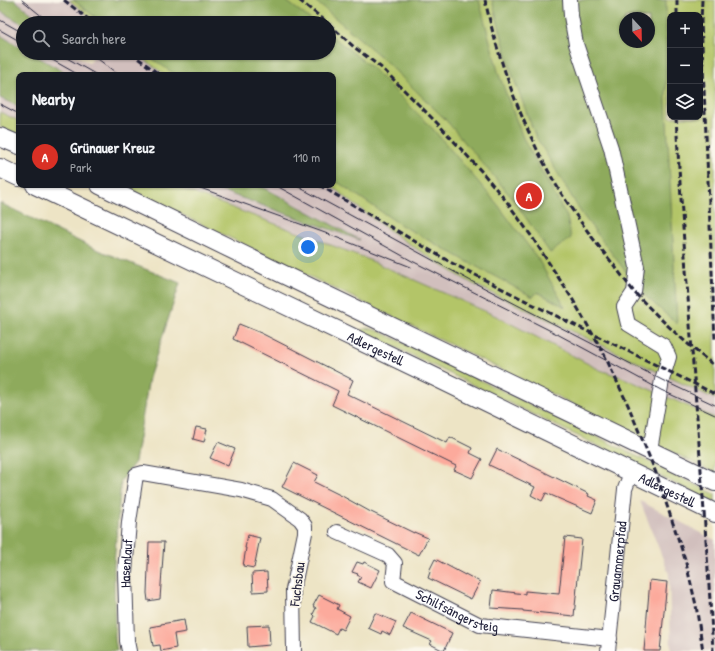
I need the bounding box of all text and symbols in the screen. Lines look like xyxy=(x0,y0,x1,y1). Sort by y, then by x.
north arrow xyxy=(619,12,655,48)
map controls xyxy=(667,12,703,120)
button: + xyxy=(667,12,703,48)
search box xyxy=(16,16,336,60)
icon: search xyxy=(30,27,52,49)
text: Search here xyxy=(62,28,126,49)
button: − xyxy=(667,48,703,84)
button: layers xyxy=(667,84,703,120)
text: Nearby xyxy=(32,87,75,110)
text: Grünauer Kreuz xyxy=(70,137,155,158)
text: A xyxy=(42,148,48,166)
text: 110 m xyxy=(293,148,320,166)
text: Park xyxy=(70,158,92,176)
pin: A xyxy=(516,181,542,211)
your location xyxy=(298,237,318,257)
street label: Adlergestell xyxy=(345,326,408,370)
street label: Adlergestell xyxy=(636,468,700,512)
street label: Grauammerpfad xyxy=(603,520,631,603)
street label: Hasenlauf xyxy=(115,538,137,588)
street label: Fuchsbau xyxy=(284,560,309,608)
street label: Schilfsängersteig xyxy=(413,584,499,637)

